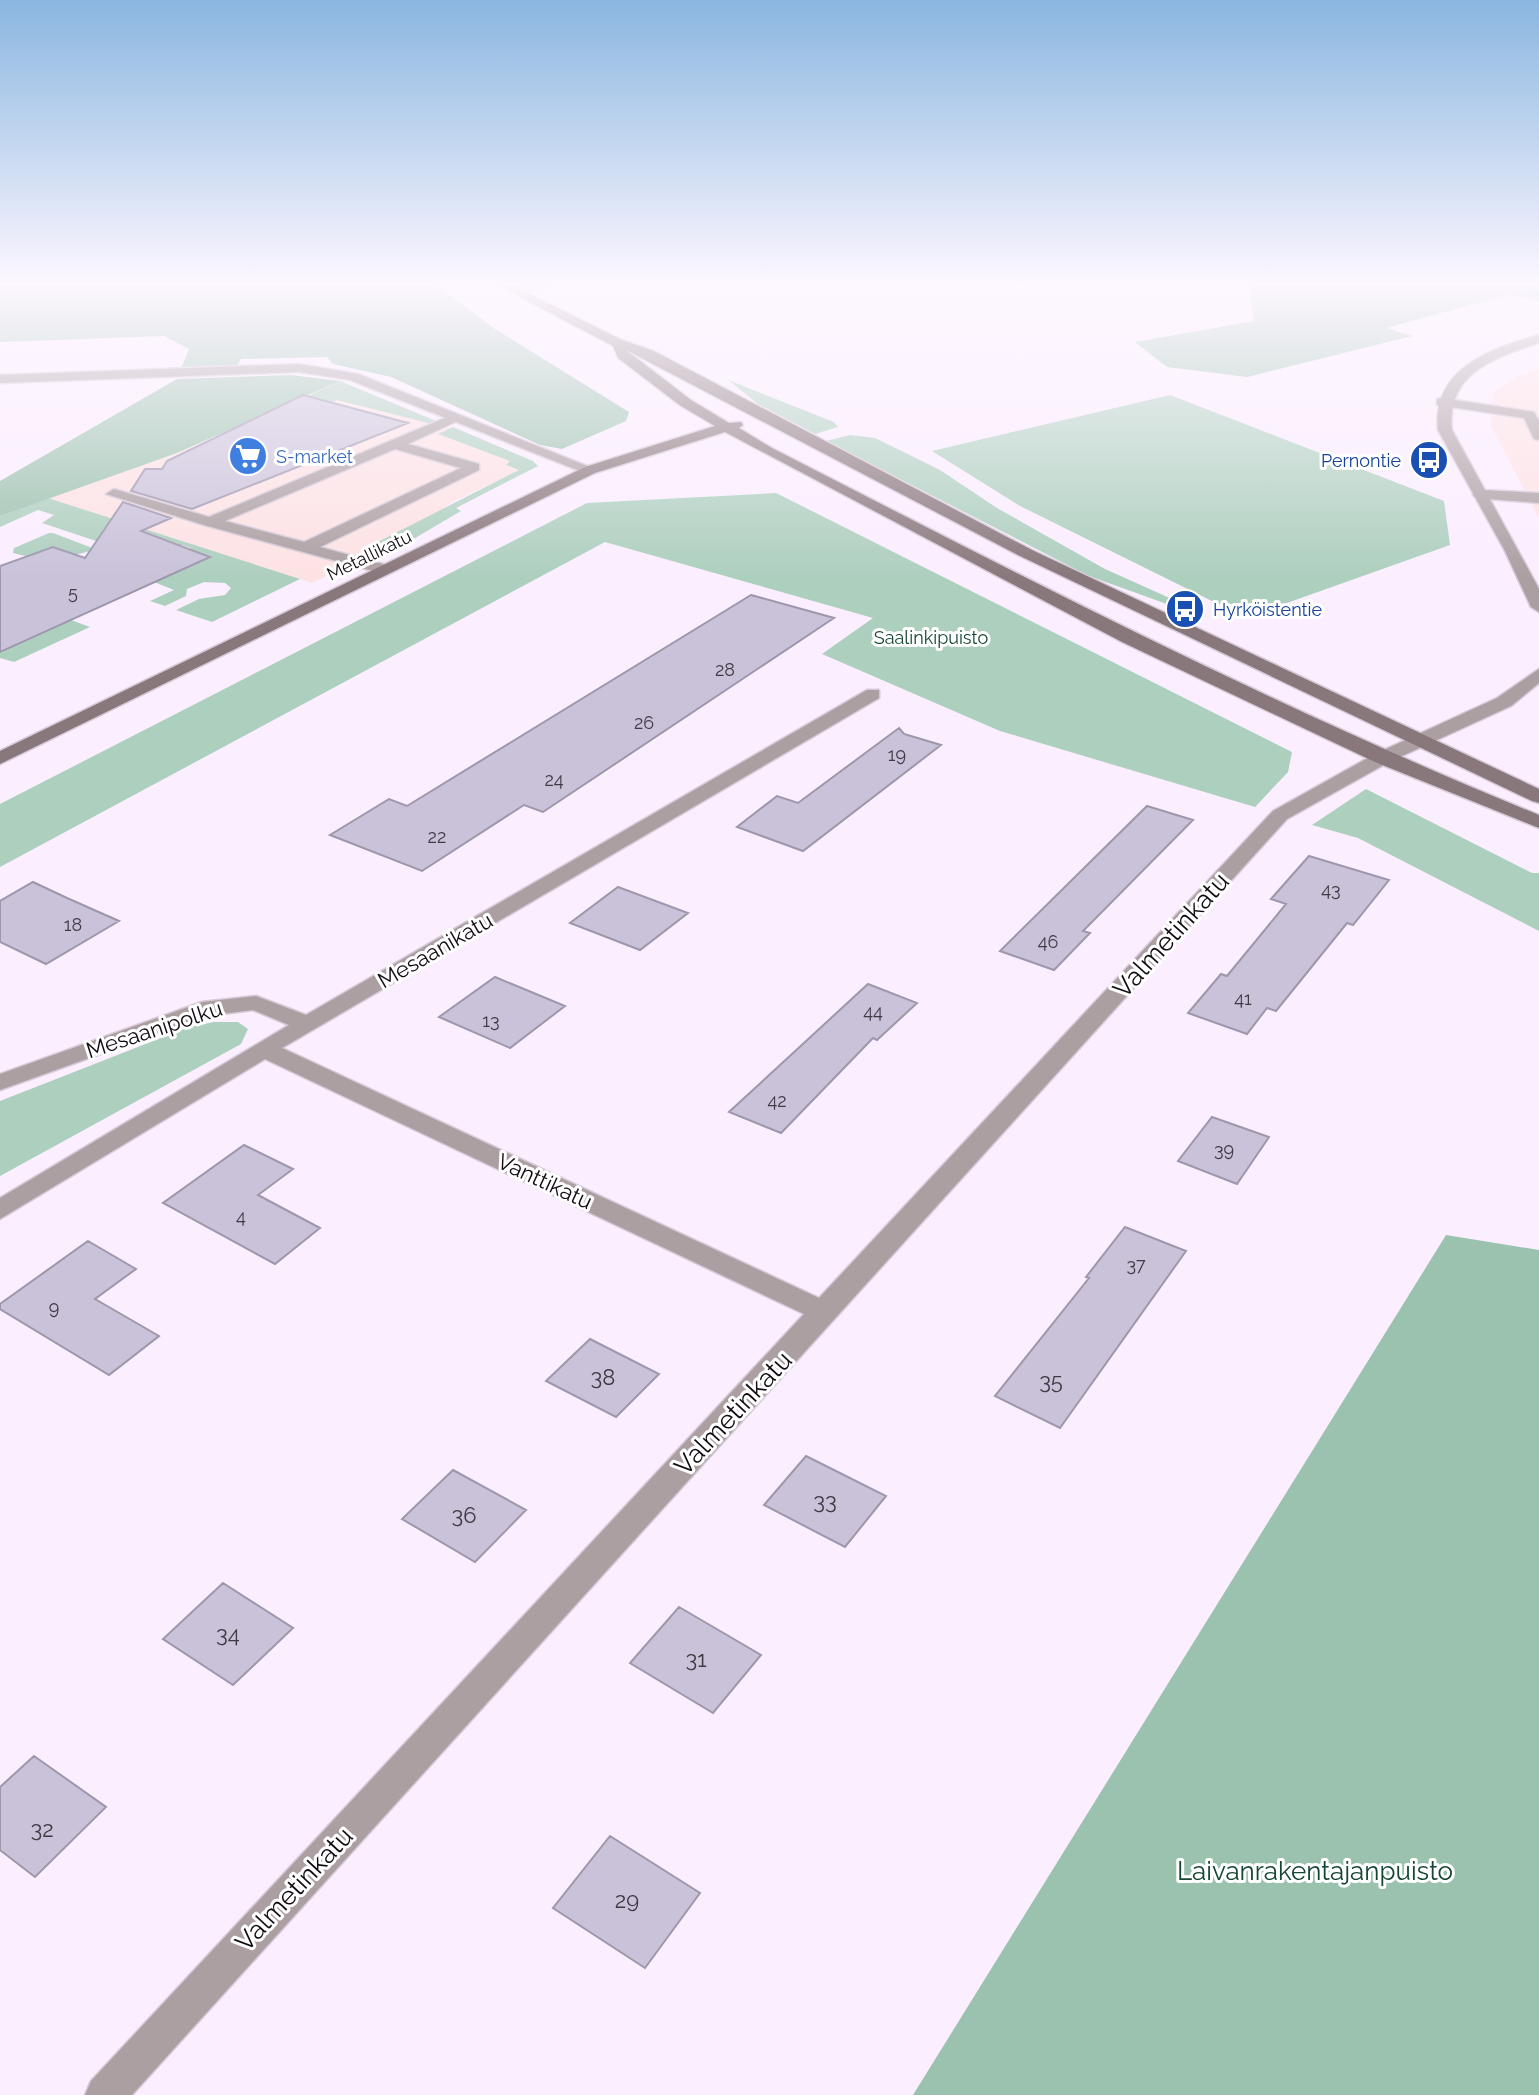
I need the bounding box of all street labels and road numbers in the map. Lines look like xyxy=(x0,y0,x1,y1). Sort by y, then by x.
street label: Metallikatu xyxy=(323,525,415,585)
street label: Valmetinkatu xyxy=(1107,866,1235,1004)
street label: Mesaanikatu xyxy=(373,907,497,993)
street label: Mesaanipolku xyxy=(83,995,225,1063)
street label: Vanttikatu xyxy=(493,1148,597,1214)
street label: Valmetinkatu xyxy=(668,1345,798,1481)
street label: Valmetinkatu xyxy=(229,1821,359,1957)

